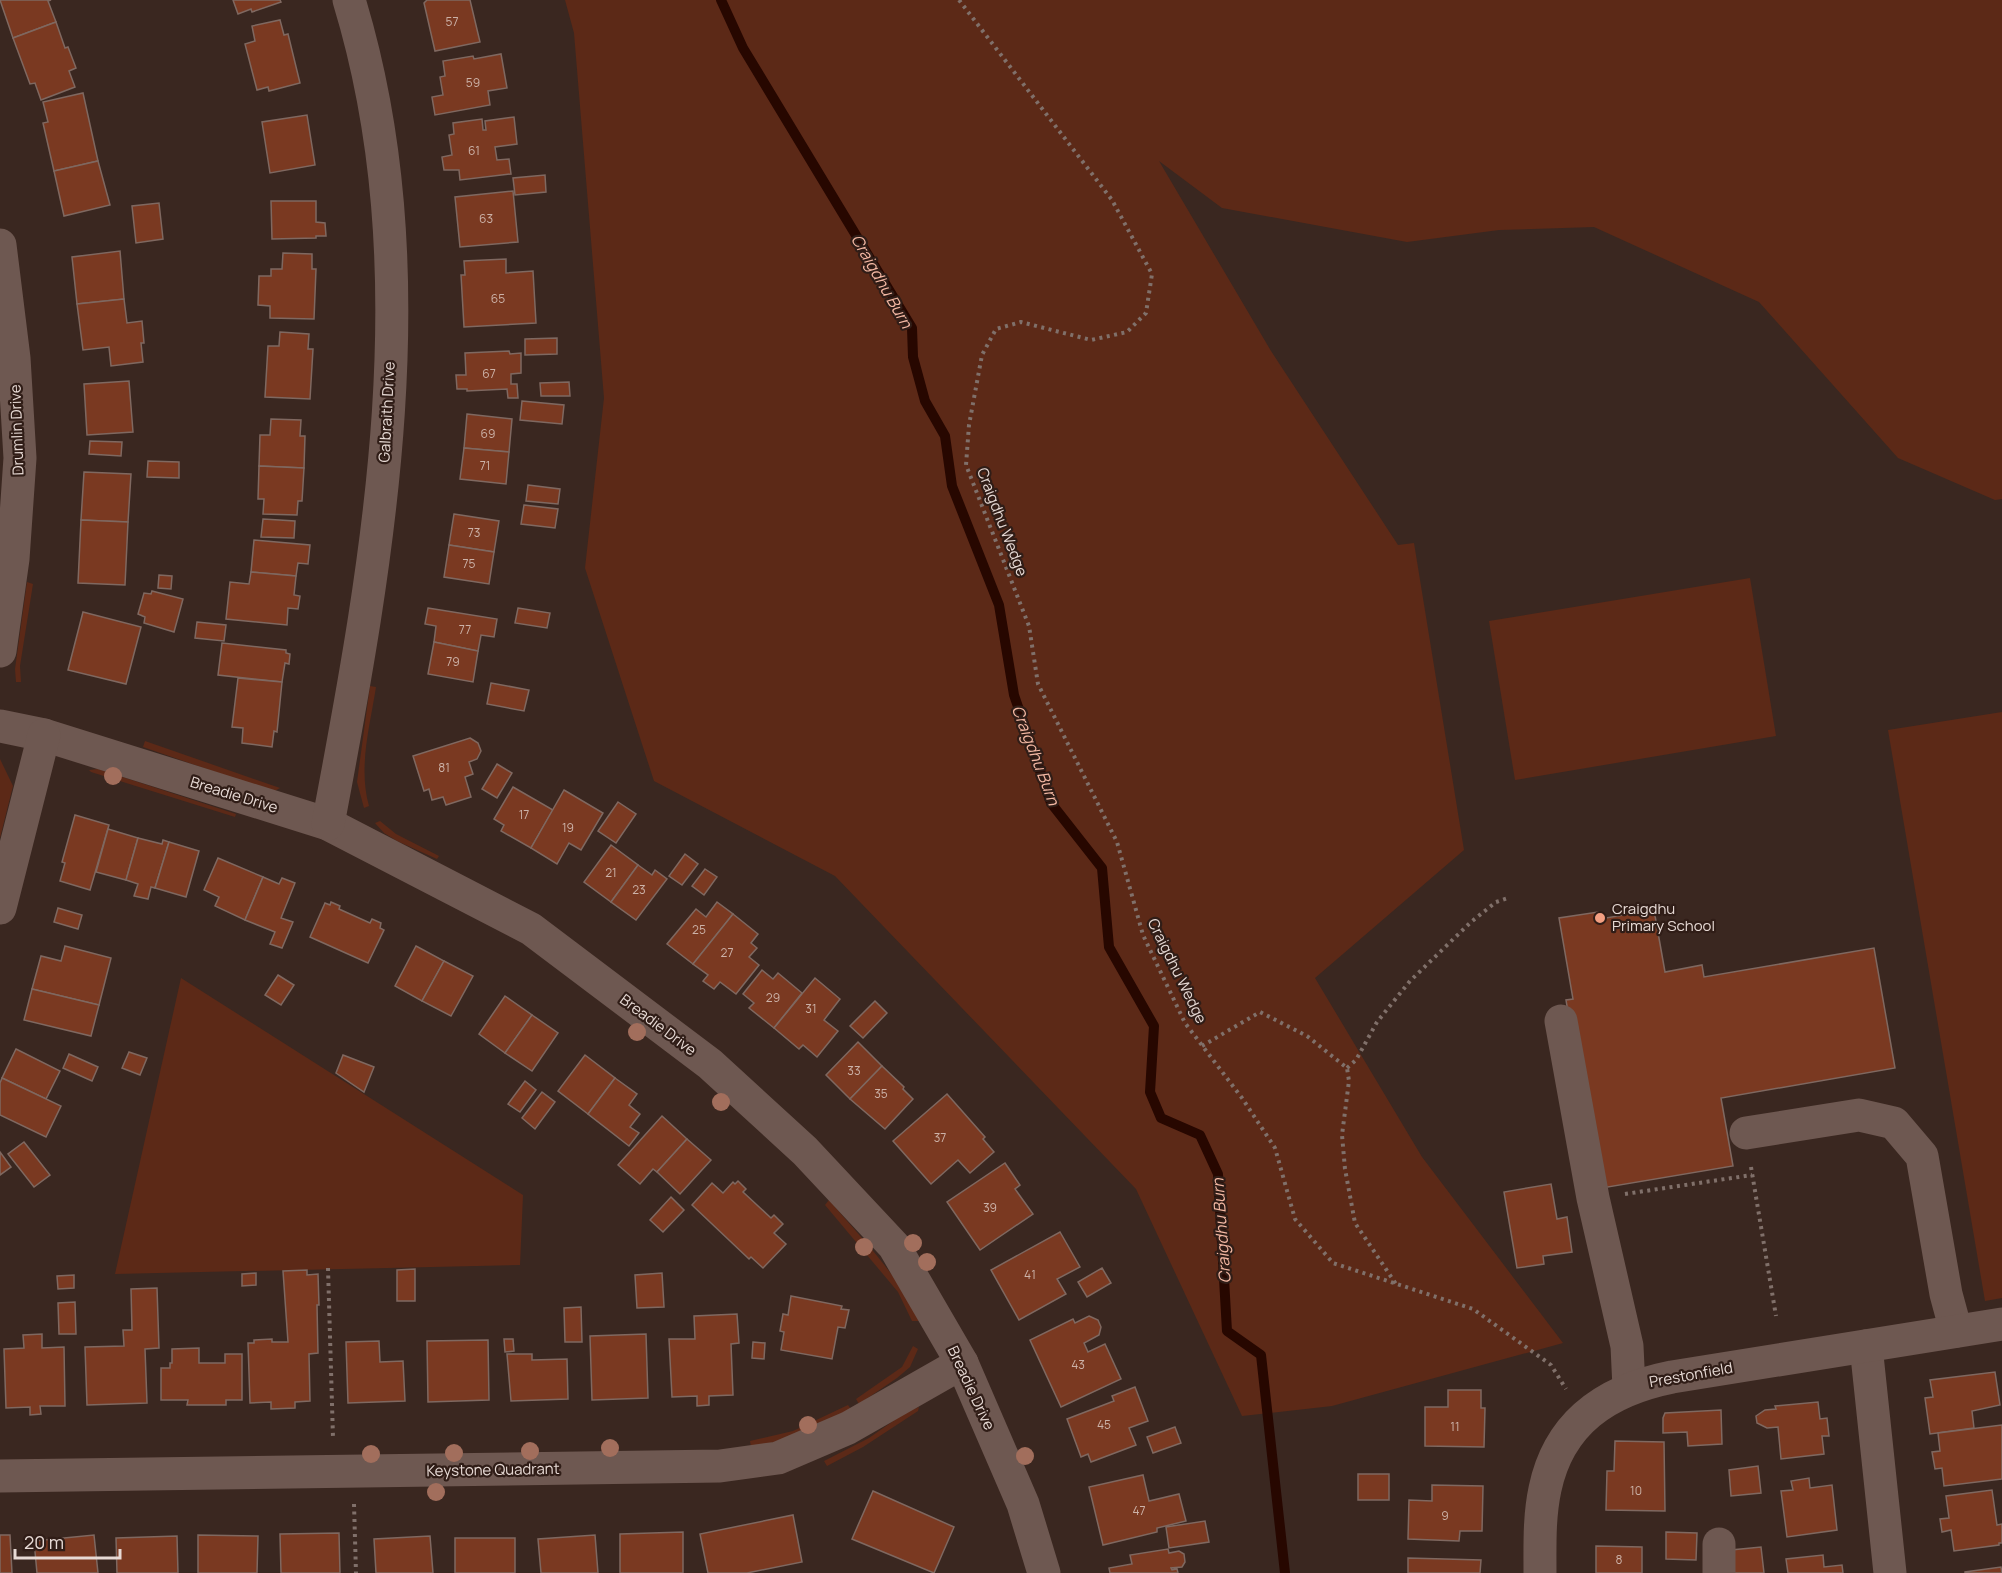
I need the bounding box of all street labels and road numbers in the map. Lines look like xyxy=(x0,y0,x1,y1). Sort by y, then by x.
street label: Galbraith Drive xyxy=(373,361,400,463)
street label: Drumlin Drive xyxy=(4,384,29,476)
street label: Craigdhu Wedge xyxy=(972,465,1033,579)
street label: Breadie Drive xyxy=(188,771,281,818)
street label: Craigdhu Wedge xyxy=(1143,915,1212,1027)
street label: Breadie Drive xyxy=(616,989,701,1060)
street label: Breadie Drive xyxy=(943,1342,1000,1434)
street label: Prestonfield xyxy=(1647,1357,1734,1392)
street label: Keystone Quadrant xyxy=(426,1458,560,1481)

